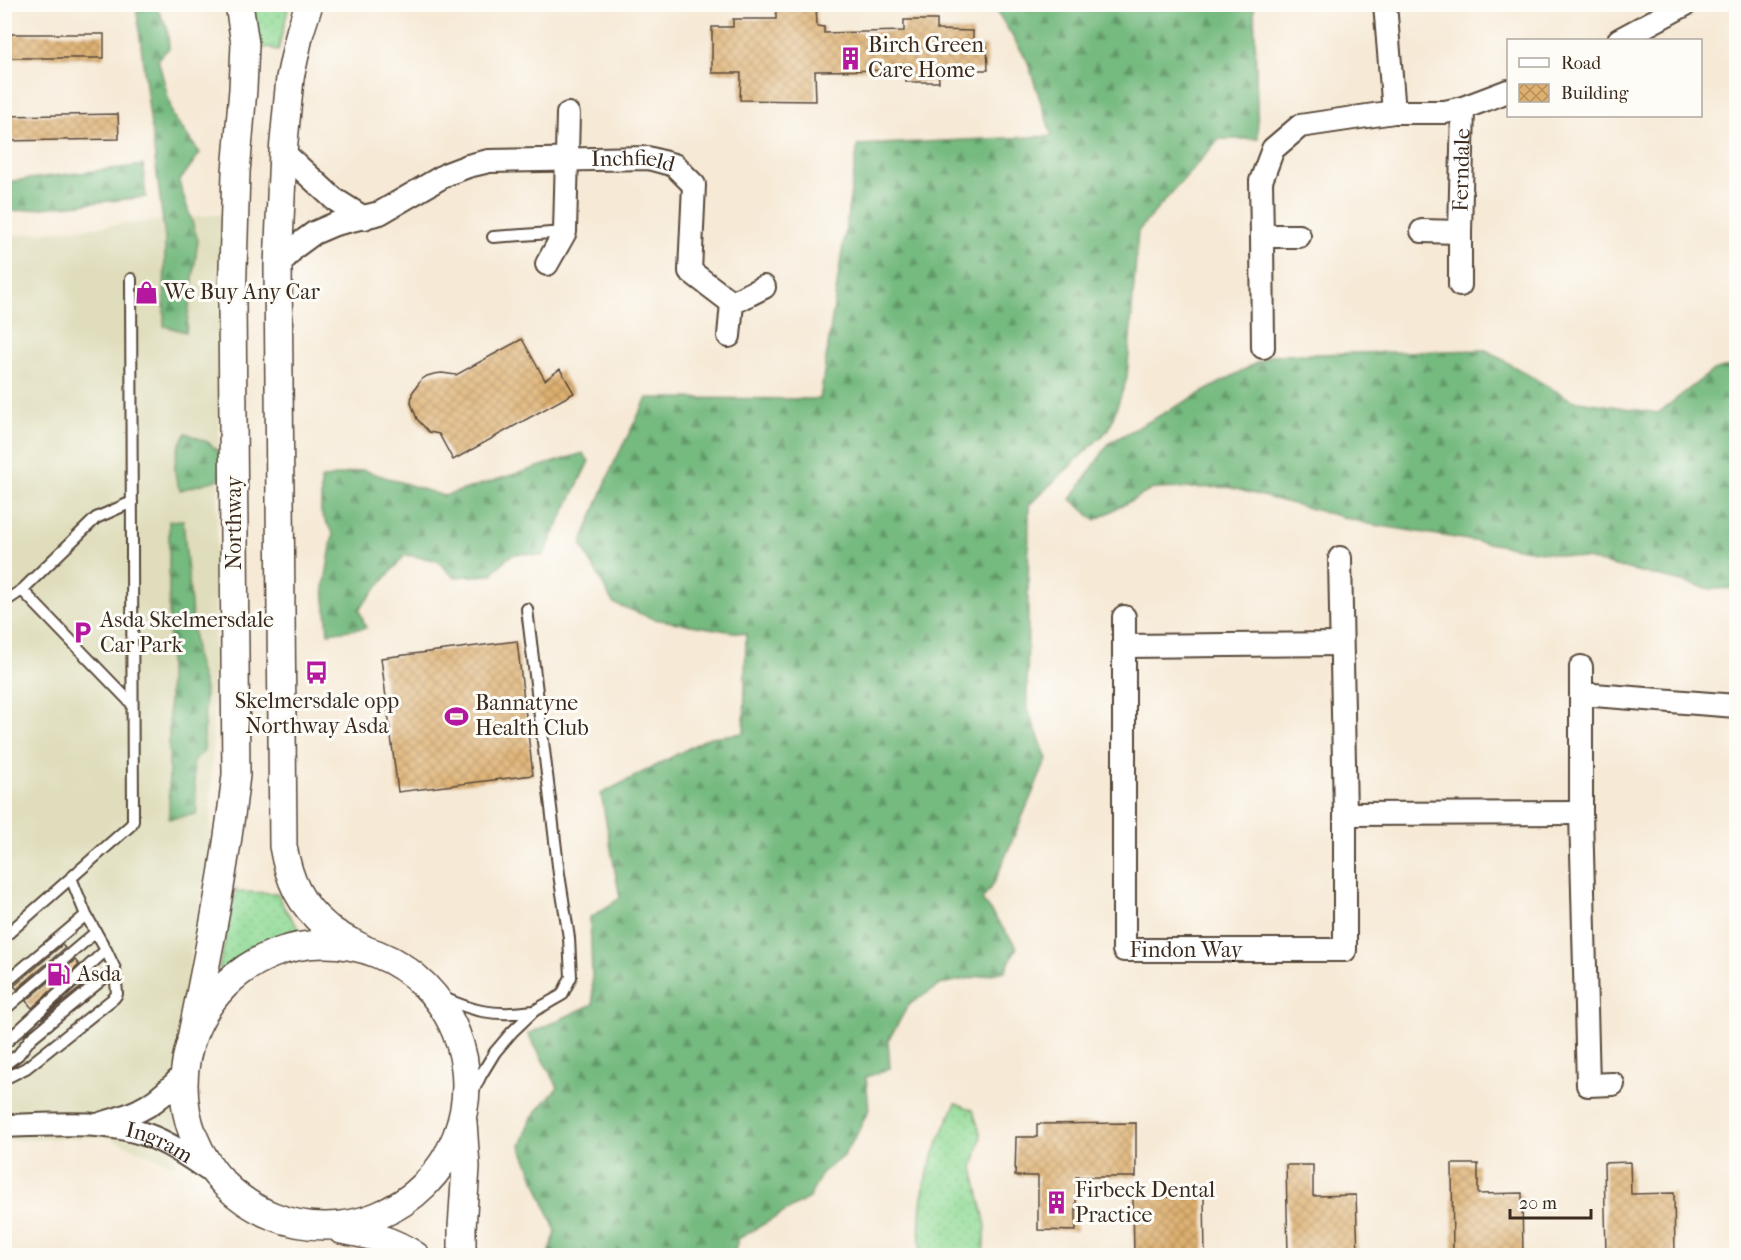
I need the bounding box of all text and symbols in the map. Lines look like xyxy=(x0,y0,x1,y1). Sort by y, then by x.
place label: Birch Green Care Home xyxy=(868,32,984,83)
legend xyxy=(1507,39,1702,117)
building icon: Birch Green Care Home xyxy=(837,45,863,71)
text: Road xyxy=(1561,53,1601,74)
text: Building xyxy=(1561,83,1629,104)
street label: Ferndale xyxy=(1447,128,1476,212)
street label: Inchfield xyxy=(591,145,679,178)
shop icon: We Buy Any Car xyxy=(133,279,159,305)
place label: We Buy Any Car xyxy=(163,279,320,305)
street label: Northway xyxy=(221,475,247,570)
place label: Asda Skelmersdale Car Park xyxy=(99,607,274,658)
parking icon: Asda Skelmersdale Car Park xyxy=(69,620,95,646)
bus stop icon: Skelmersdale opp Northway Asda xyxy=(304,659,330,685)
place label: Skelmersdale opp Northway Asda xyxy=(235,688,399,739)
place label: Bannatyne Health Club xyxy=(475,690,589,741)
sports icon: Bannatyne Health Club xyxy=(444,703,470,729)
street label: Findon Way xyxy=(1129,937,1244,963)
fuel station icon: Asda xyxy=(46,961,72,987)
place label: Asda xyxy=(76,961,122,987)
street label: Ingram xyxy=(123,1116,198,1169)
place label: Firbeck Dental Practice xyxy=(1075,1177,1215,1228)
scale bar xyxy=(1510,1182,1591,1220)
building icon: Firbeck Dental Practice xyxy=(1044,1190,1070,1216)
text: 20 m xyxy=(1519,1193,1557,1214)

